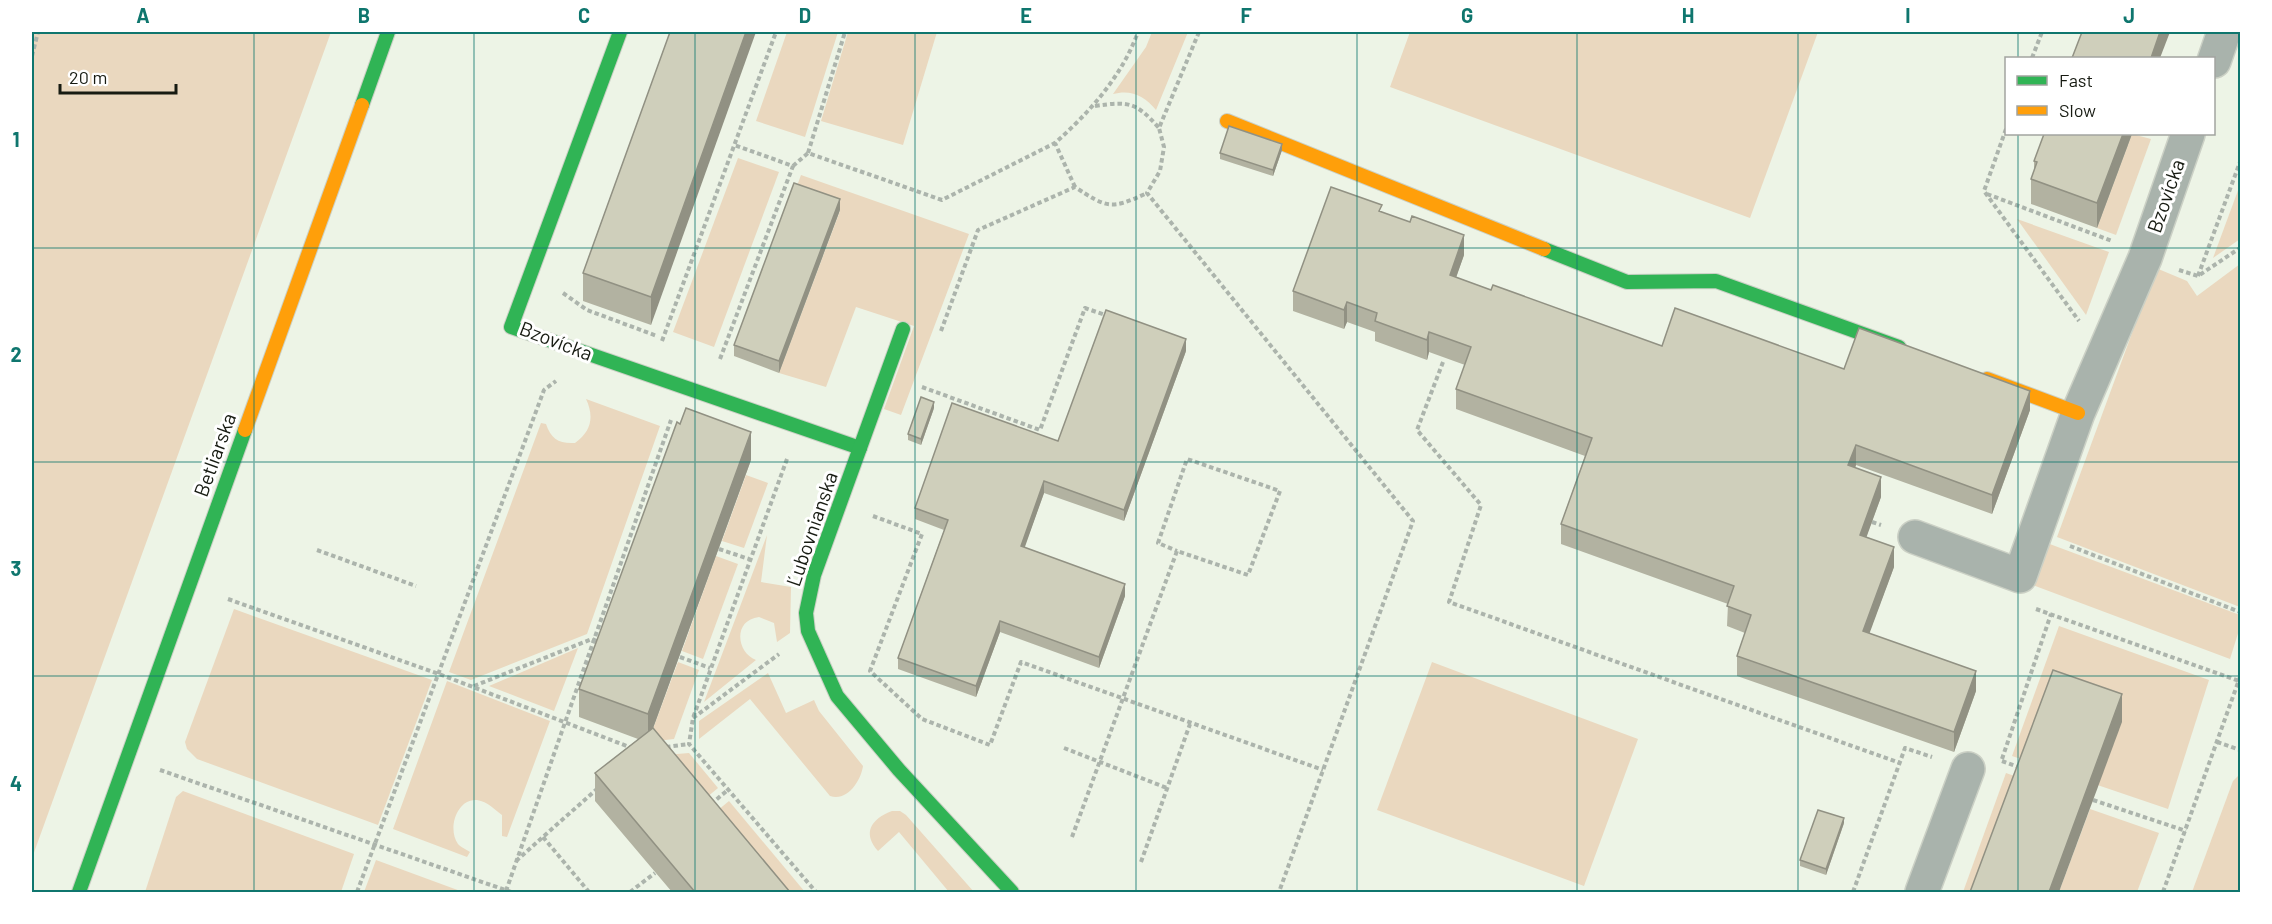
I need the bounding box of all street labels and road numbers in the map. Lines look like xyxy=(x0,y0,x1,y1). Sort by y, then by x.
street label: Bzovícka xyxy=(2141,156,2189,236)
street label: Bzovícka xyxy=(517,315,596,365)
street label: Betliarska xyxy=(188,410,240,500)
street label: Ľubovnianska xyxy=(780,468,842,589)

